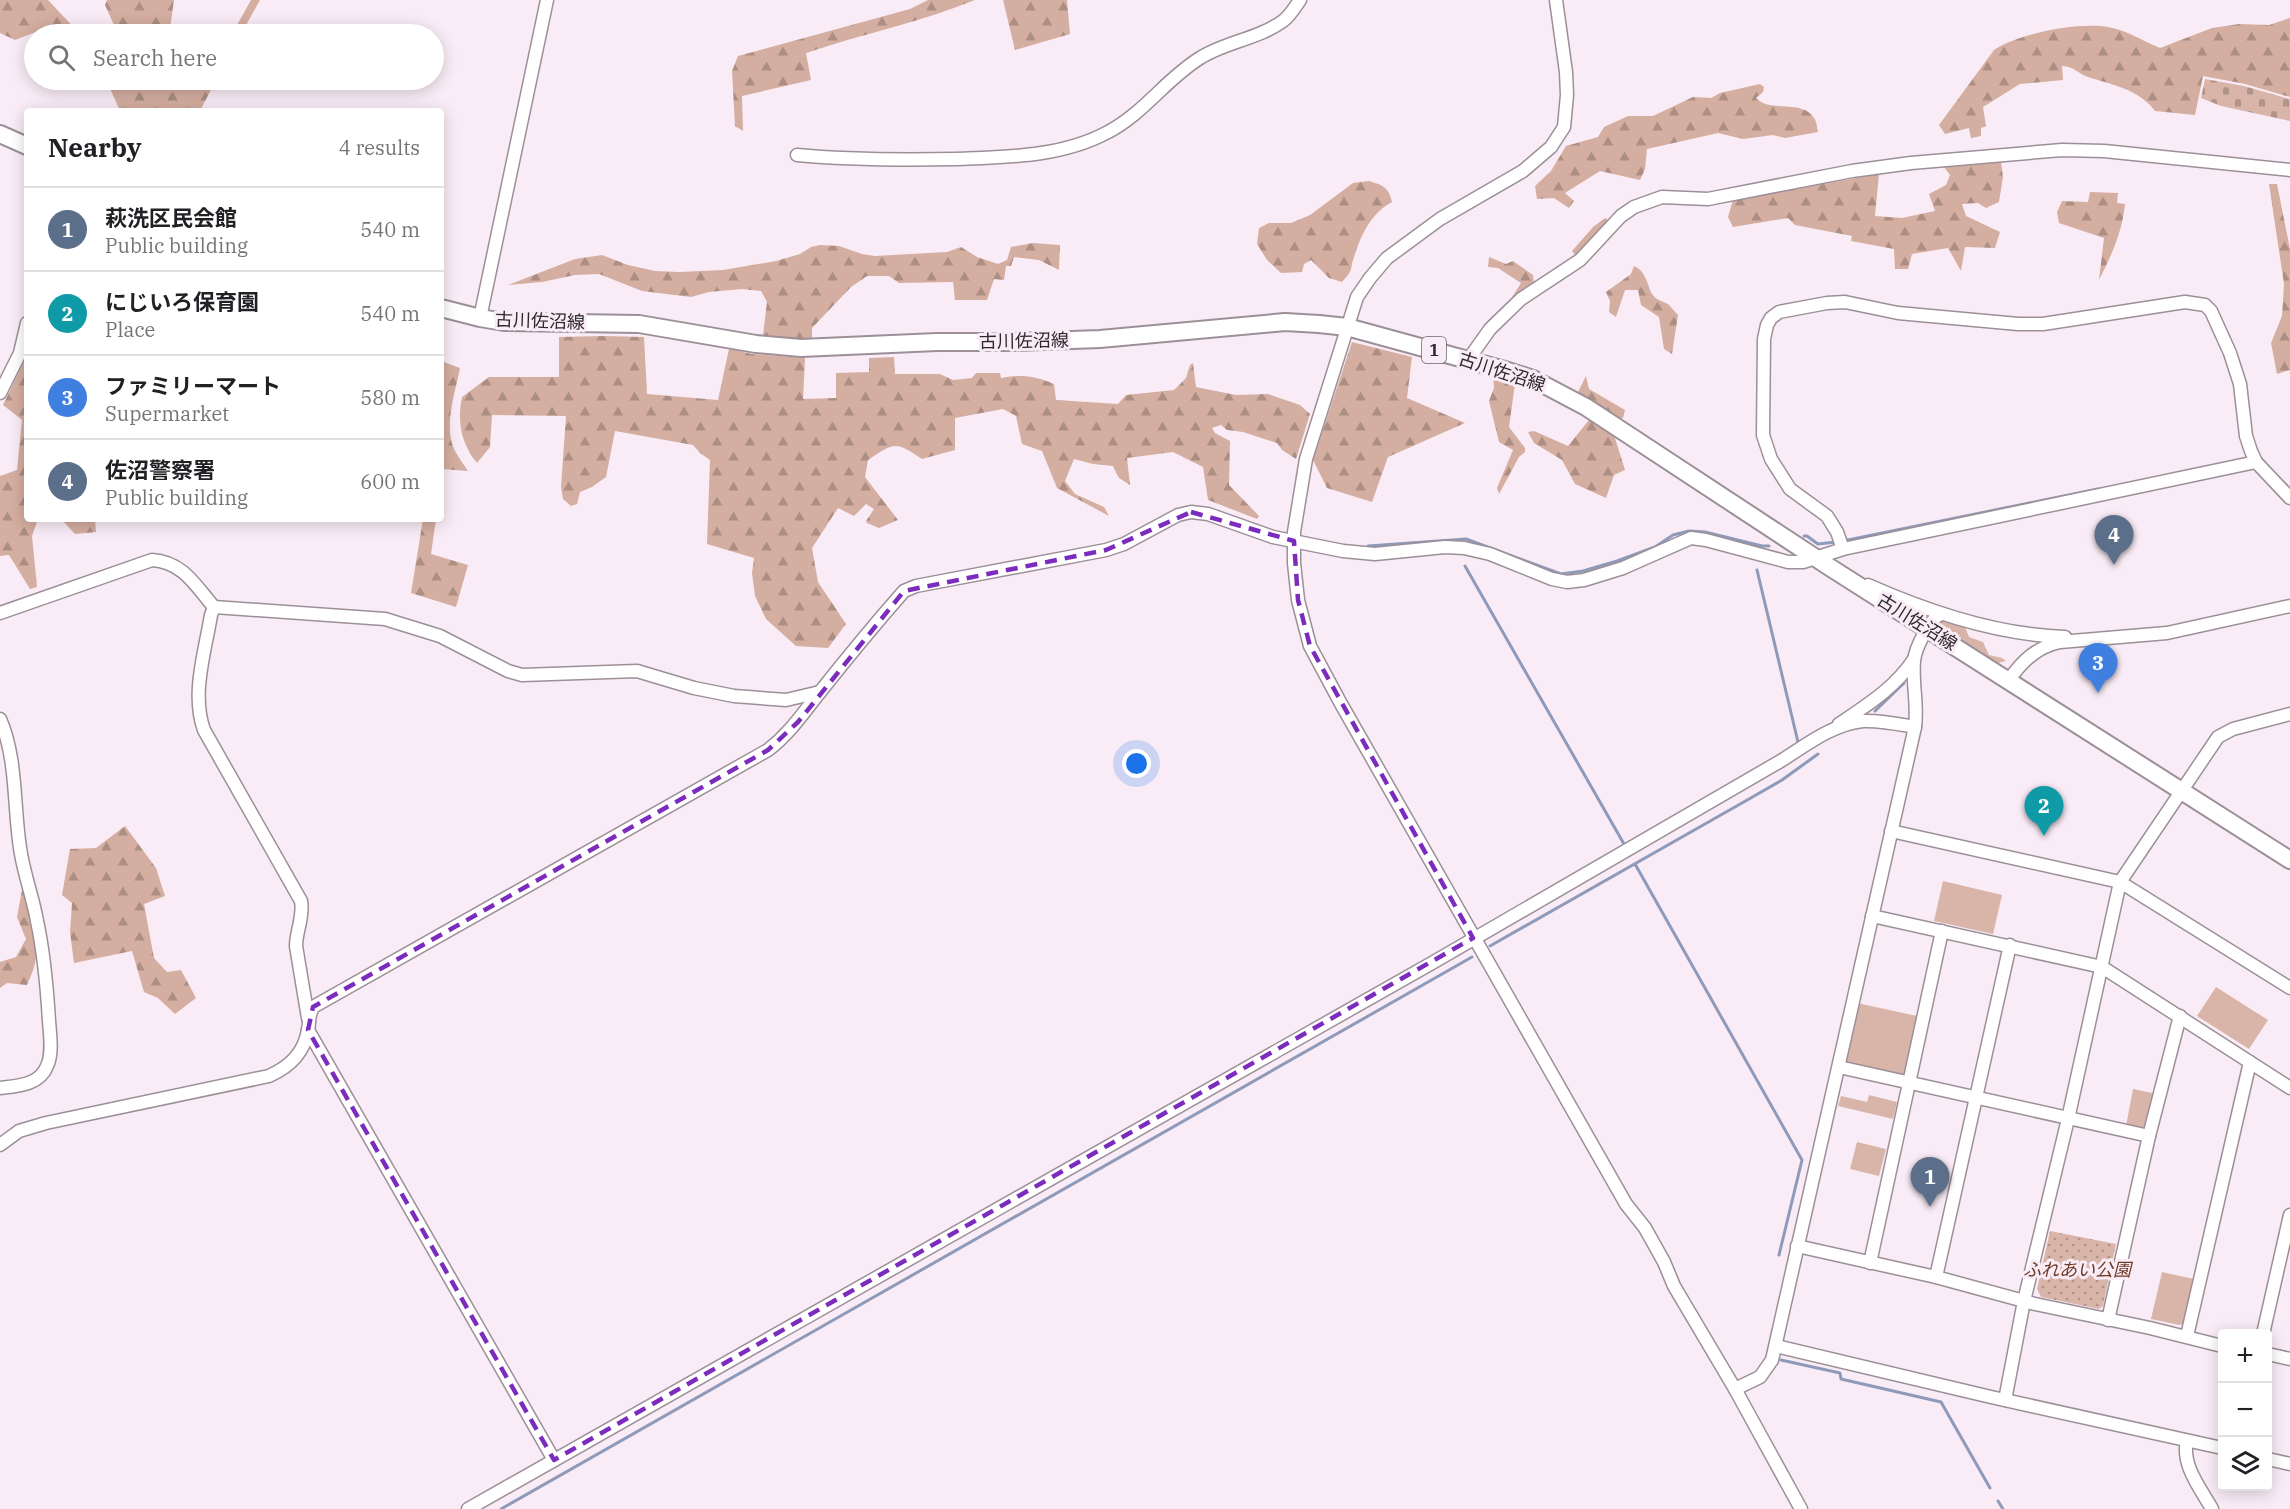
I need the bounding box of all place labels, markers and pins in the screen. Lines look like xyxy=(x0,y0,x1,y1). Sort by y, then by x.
pin: 4 xyxy=(2094,516,2134,565)
pin: 3 xyxy=(2078,644,2118,693)
pin: 2 xyxy=(2024,786,2064,836)
pin: 1 xyxy=(1910,1158,1950,1207)

